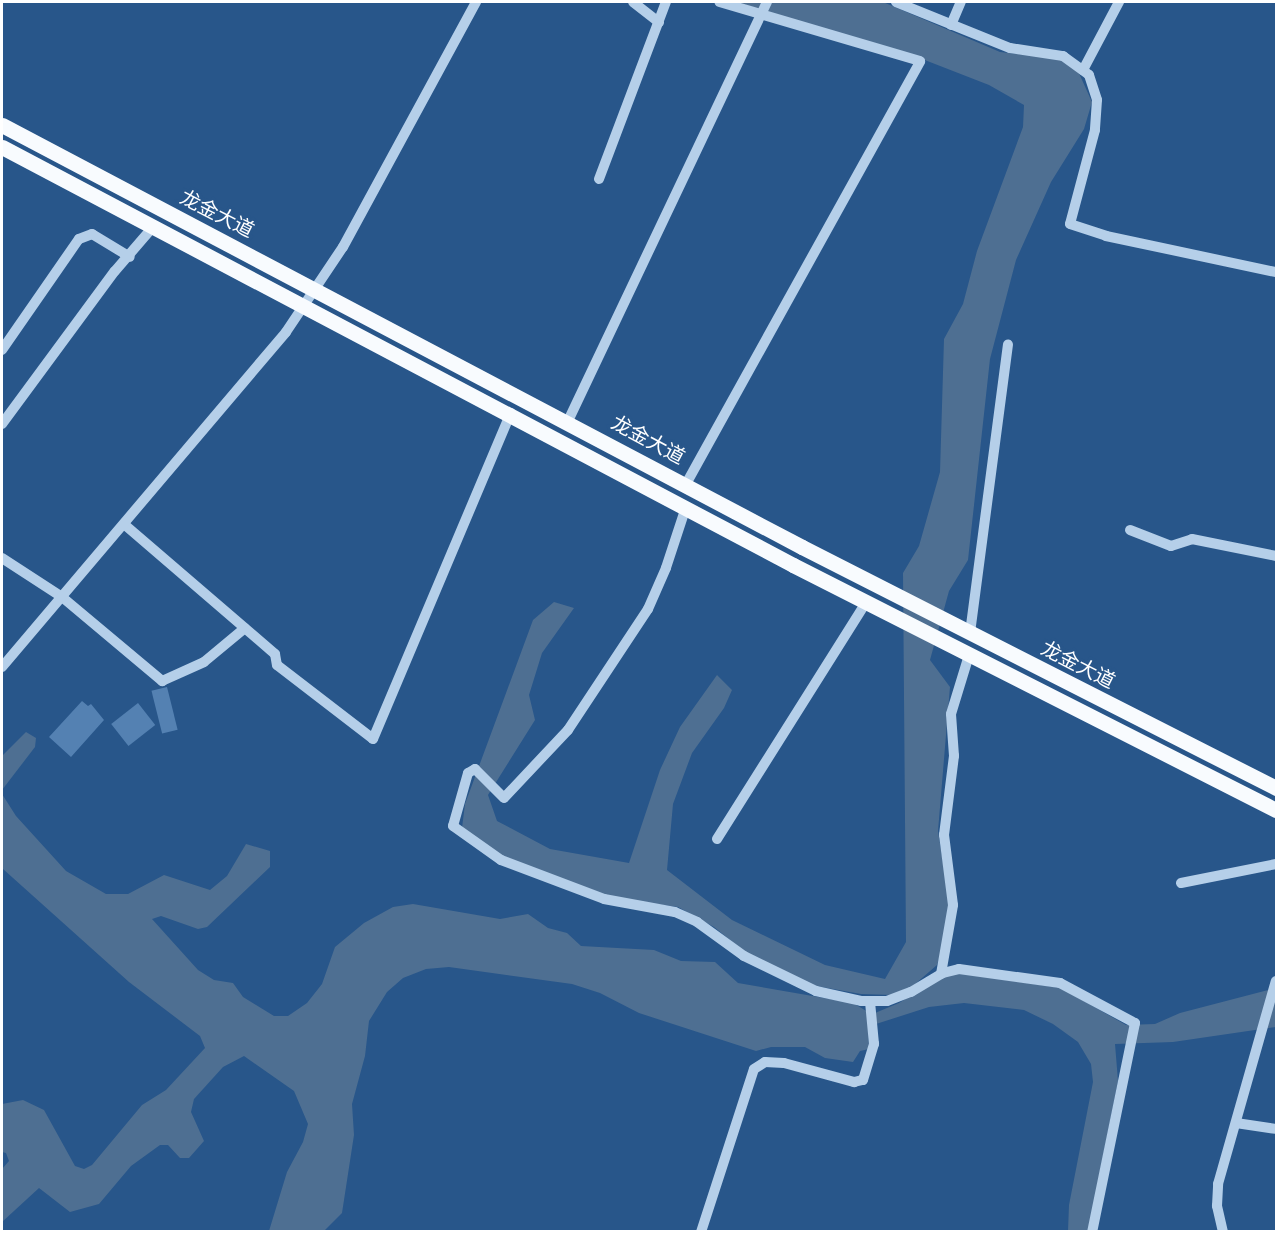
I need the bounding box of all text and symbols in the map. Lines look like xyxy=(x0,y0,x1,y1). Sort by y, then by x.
street label: 龙金大道 xyxy=(176,185,258,243)
street label: 龙金大道 xyxy=(607,411,689,469)
street label: 龙金大道 xyxy=(1037,636,1119,694)

